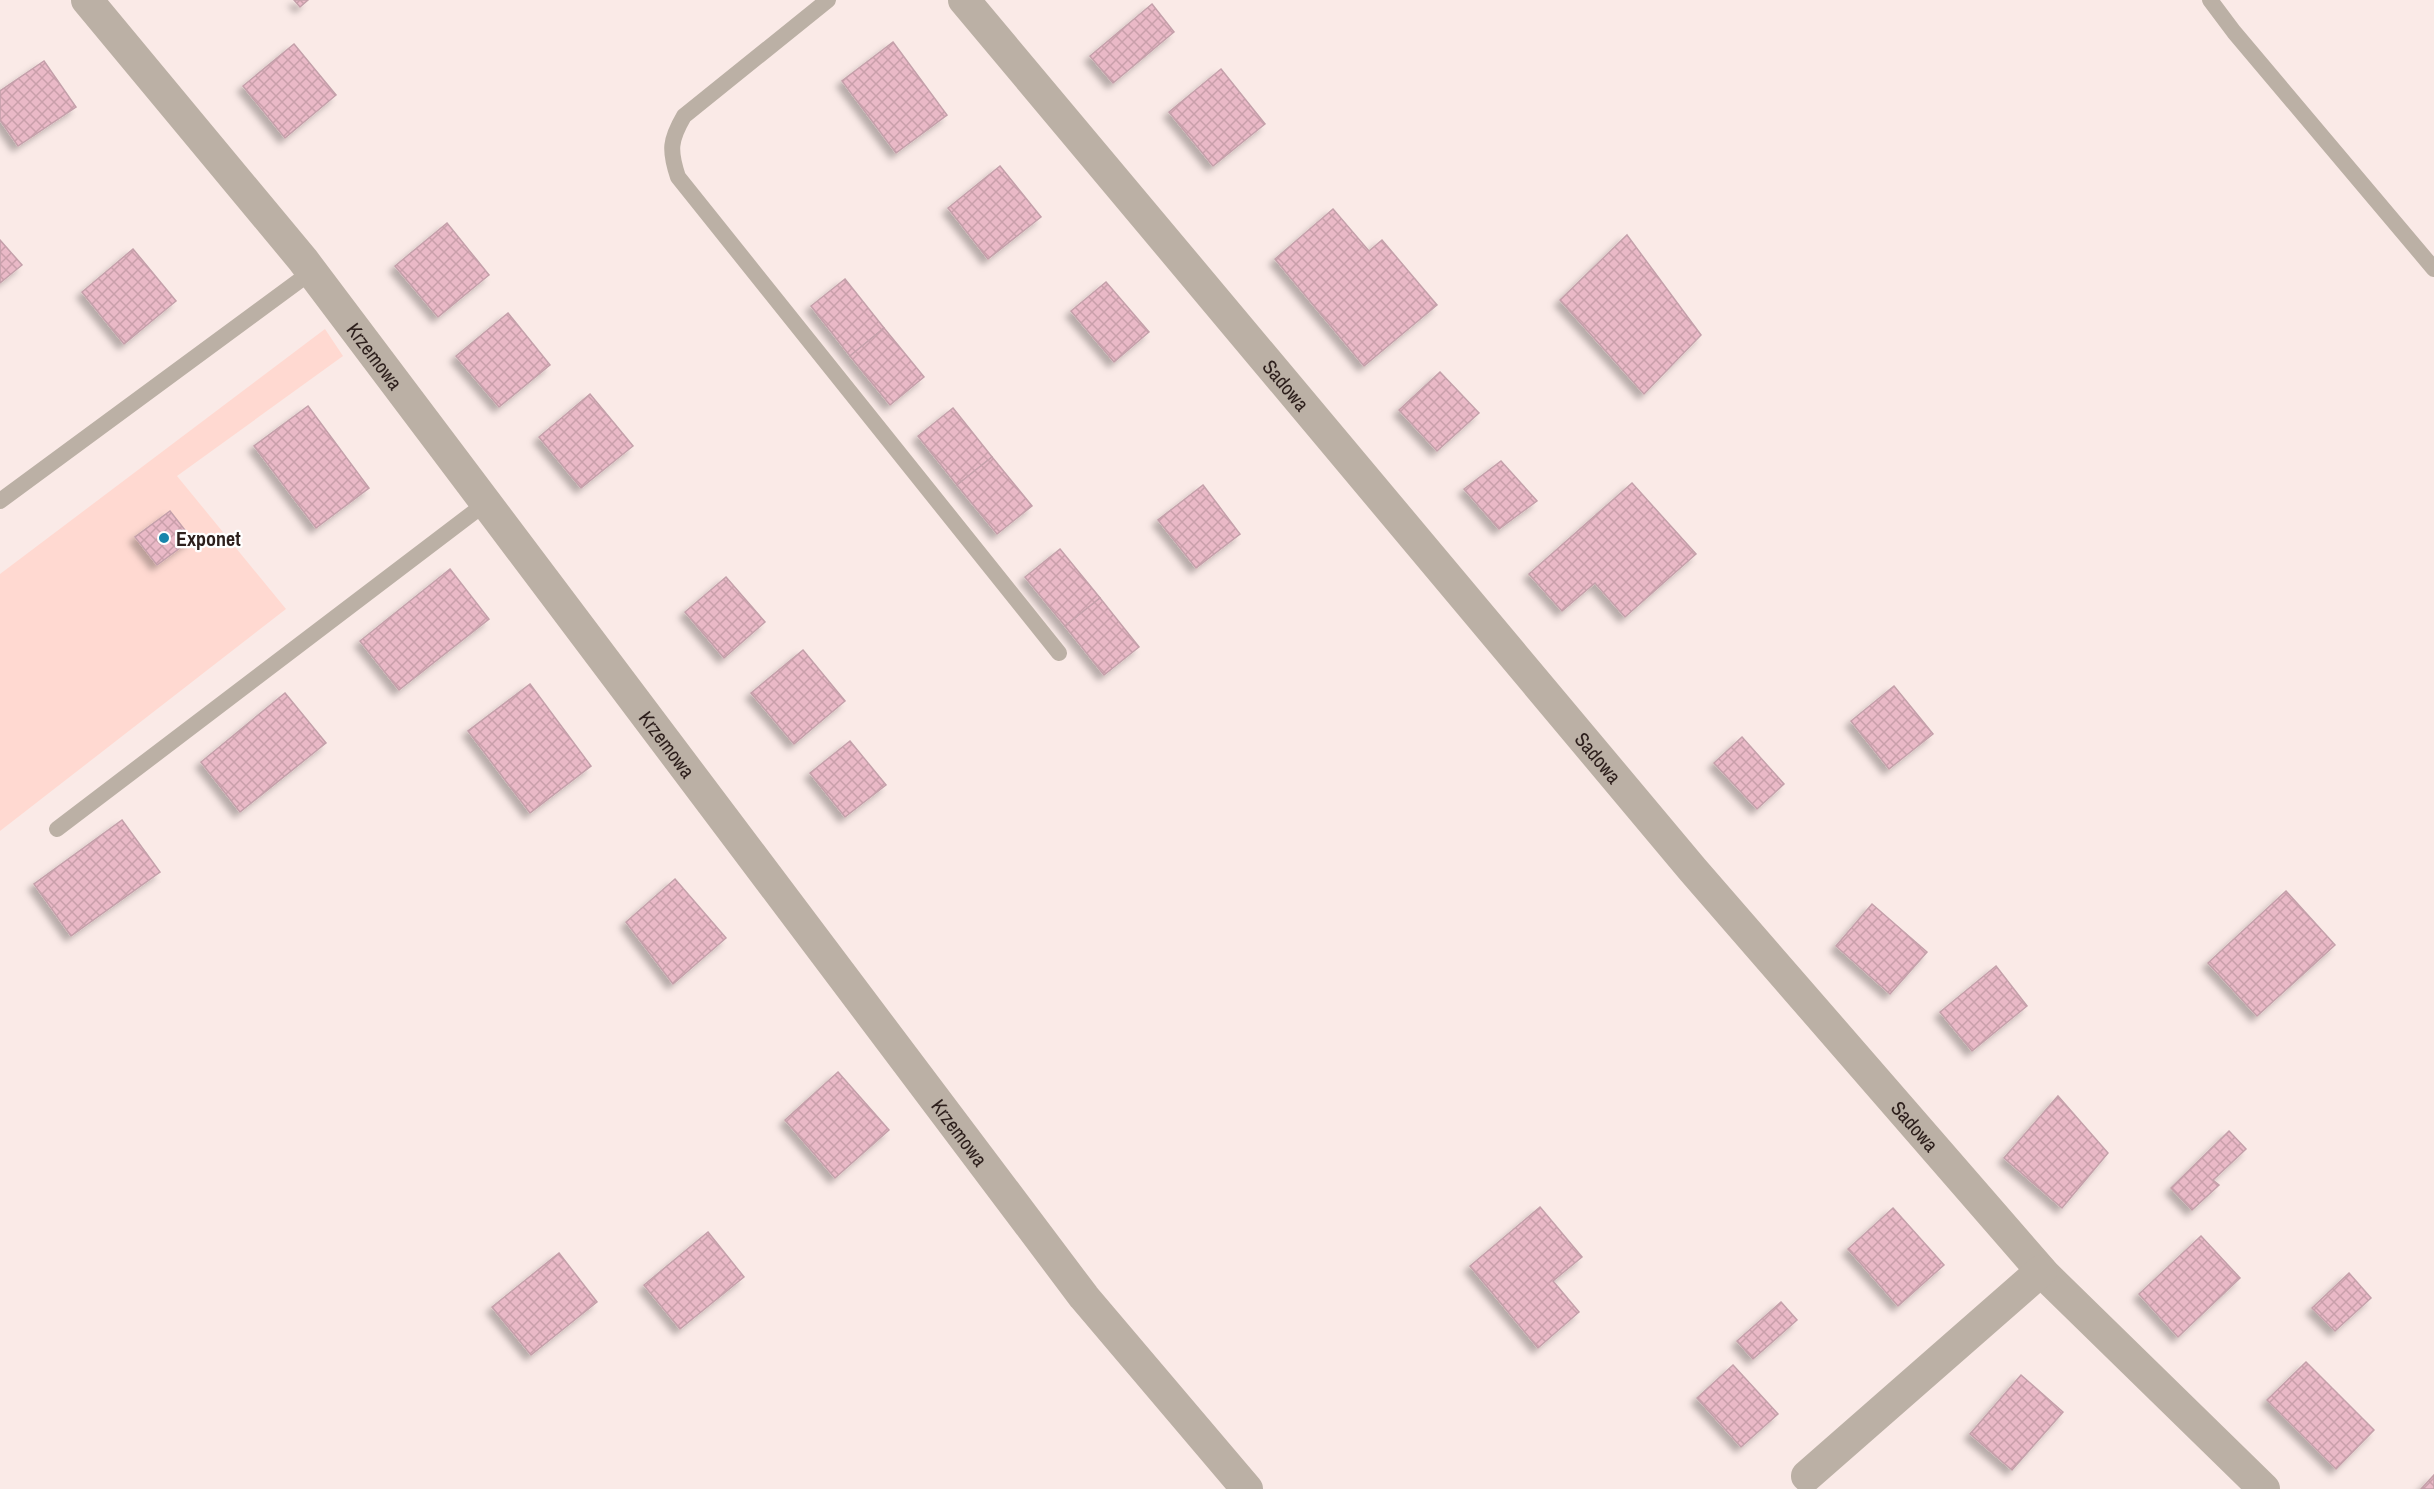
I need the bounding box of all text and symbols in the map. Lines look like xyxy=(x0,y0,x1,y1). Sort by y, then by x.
street label: Krzemowa xyxy=(341,317,409,395)
street label: Sadowa xyxy=(1257,353,1316,416)
place label: Exponet xyxy=(176,525,241,552)
marker: Exponet xyxy=(157,531,171,545)
street label: Krzemowa xyxy=(633,705,702,783)
street label: Sadowa xyxy=(1569,726,1628,789)
street label: Krzemowa xyxy=(926,1093,994,1171)
street label: Sadowa xyxy=(1886,1095,1945,1157)

